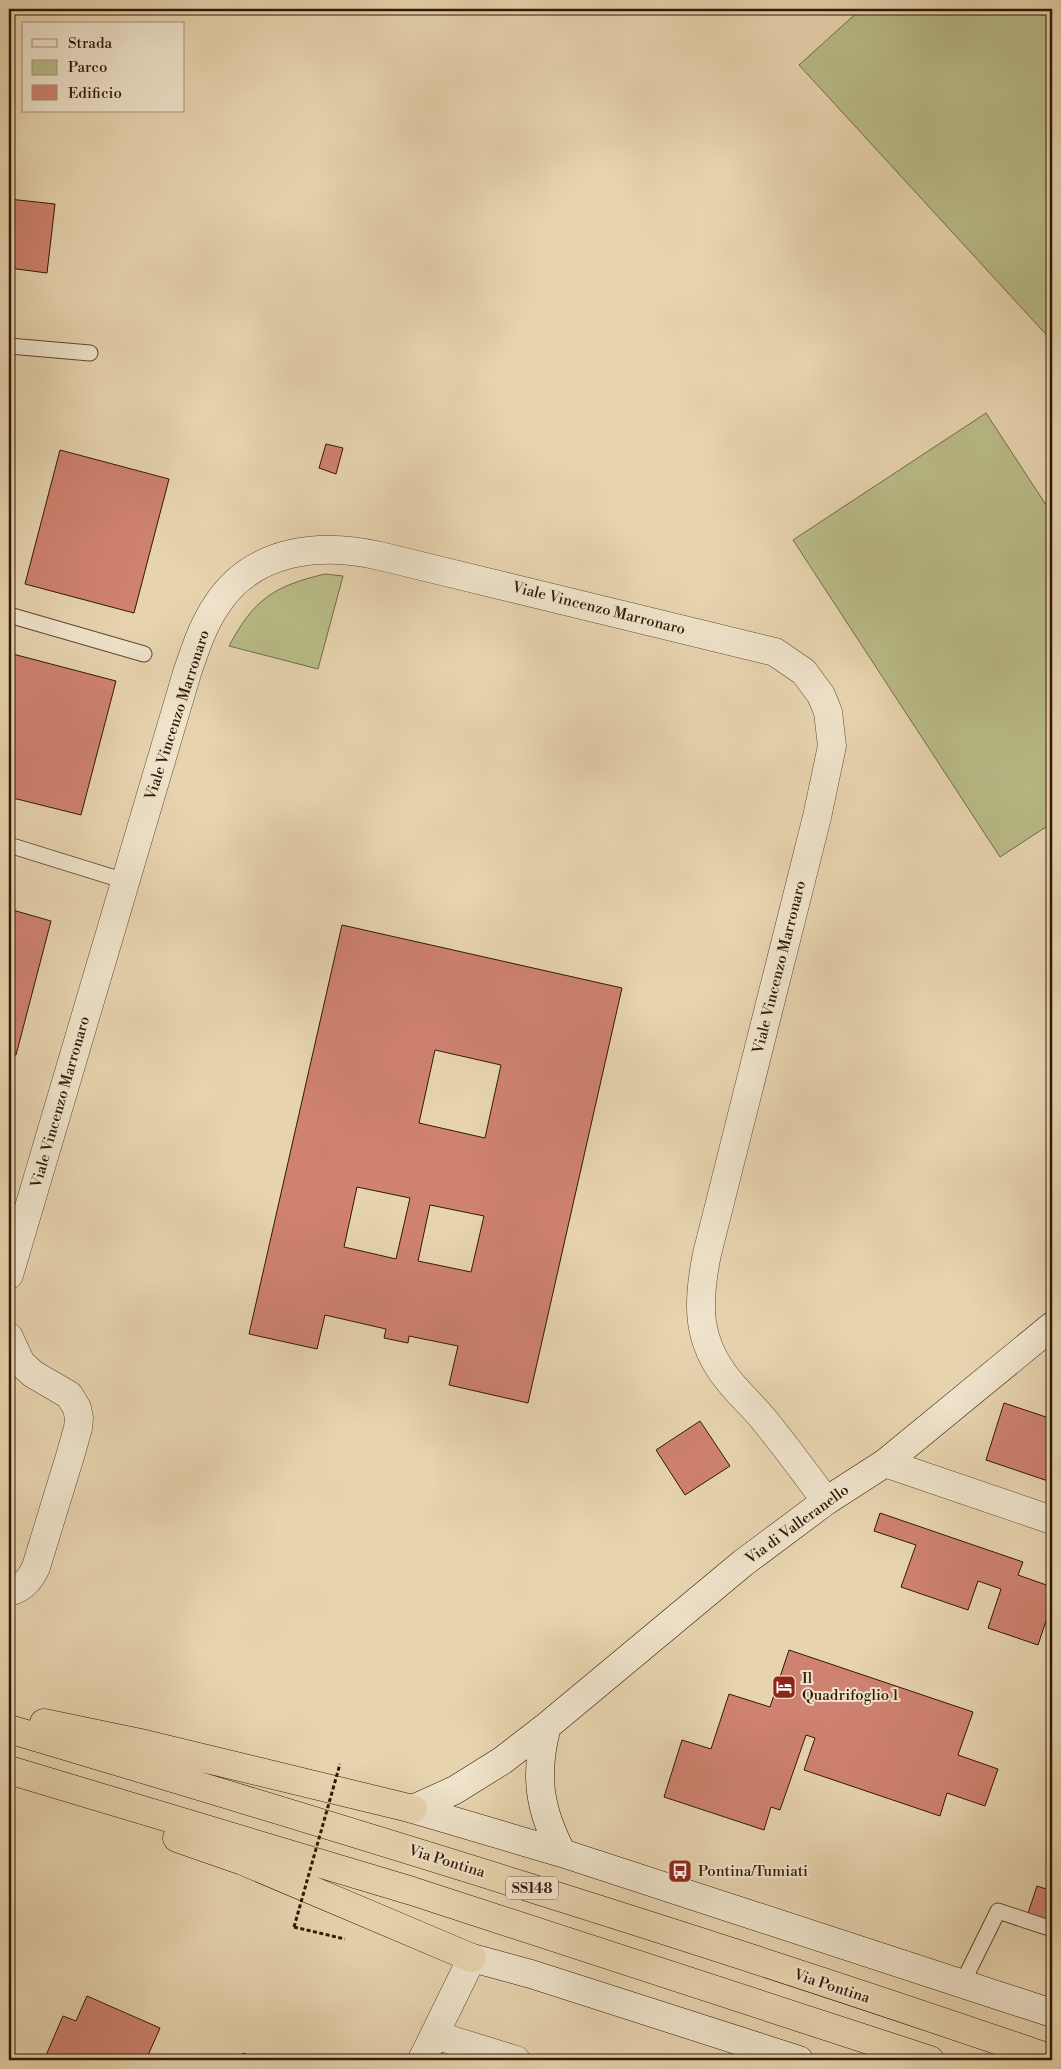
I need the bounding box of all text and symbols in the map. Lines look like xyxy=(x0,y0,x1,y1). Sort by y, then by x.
legend xyxy=(22,22,185,112)
text: Strada xyxy=(68,34,112,53)
text: Parco xyxy=(68,58,107,77)
text: Edificio xyxy=(68,84,122,103)
street label: Viale Vincenzo Marronaro xyxy=(509,578,687,639)
street label: Viale Vincenzo Marronaro xyxy=(141,628,214,804)
street label: Viale Vincenzo Marronaro xyxy=(749,879,810,1057)
street label: Viale Vincenzo Marronaro xyxy=(27,1014,94,1191)
street label: Via di Valleranello xyxy=(741,1480,853,1569)
place label: Il Quadrifoglio 1 xyxy=(802,1669,899,1705)
hotel icon: Il Quadrifoglio 1 xyxy=(771,1674,797,1700)
street label: Via Pontina xyxy=(405,1841,488,1882)
bus stop icon: Pontina/Tumiati xyxy=(667,1858,693,1884)
place label: Pontina/Tumiati xyxy=(698,1862,808,1881)
road number: SS148 xyxy=(506,1876,558,1900)
street label: Via Pontina xyxy=(790,1965,873,2008)

